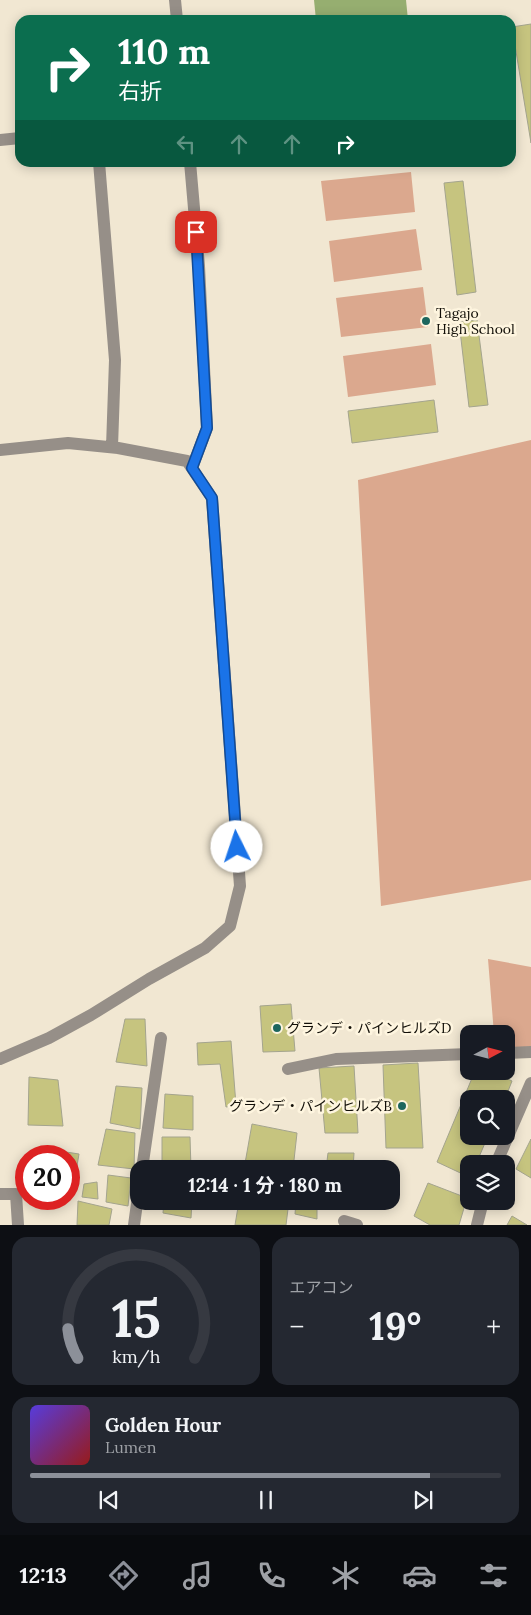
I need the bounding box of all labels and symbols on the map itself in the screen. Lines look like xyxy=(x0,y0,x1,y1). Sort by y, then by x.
pin xyxy=(175,211,217,253)
place label: Tagajo High School xyxy=(436,304,515,338)
marker: Tagajo High School xyxy=(420,315,432,327)
position arrow xyxy=(210,820,262,872)
place label: グランデ・パインヒルズD xyxy=(287,1019,451,1037)
marker: グランデ・パインヒルズD xyxy=(271,1022,283,1034)
north arrow xyxy=(460,1025,515,1080)
place label: グランデ・パインヒルズB xyxy=(229,1097,392,1115)
marker: グランデ・パインヒルズB xyxy=(396,1100,408,1112)
speed limit sign: 20 xyxy=(15,1145,80,1210)

